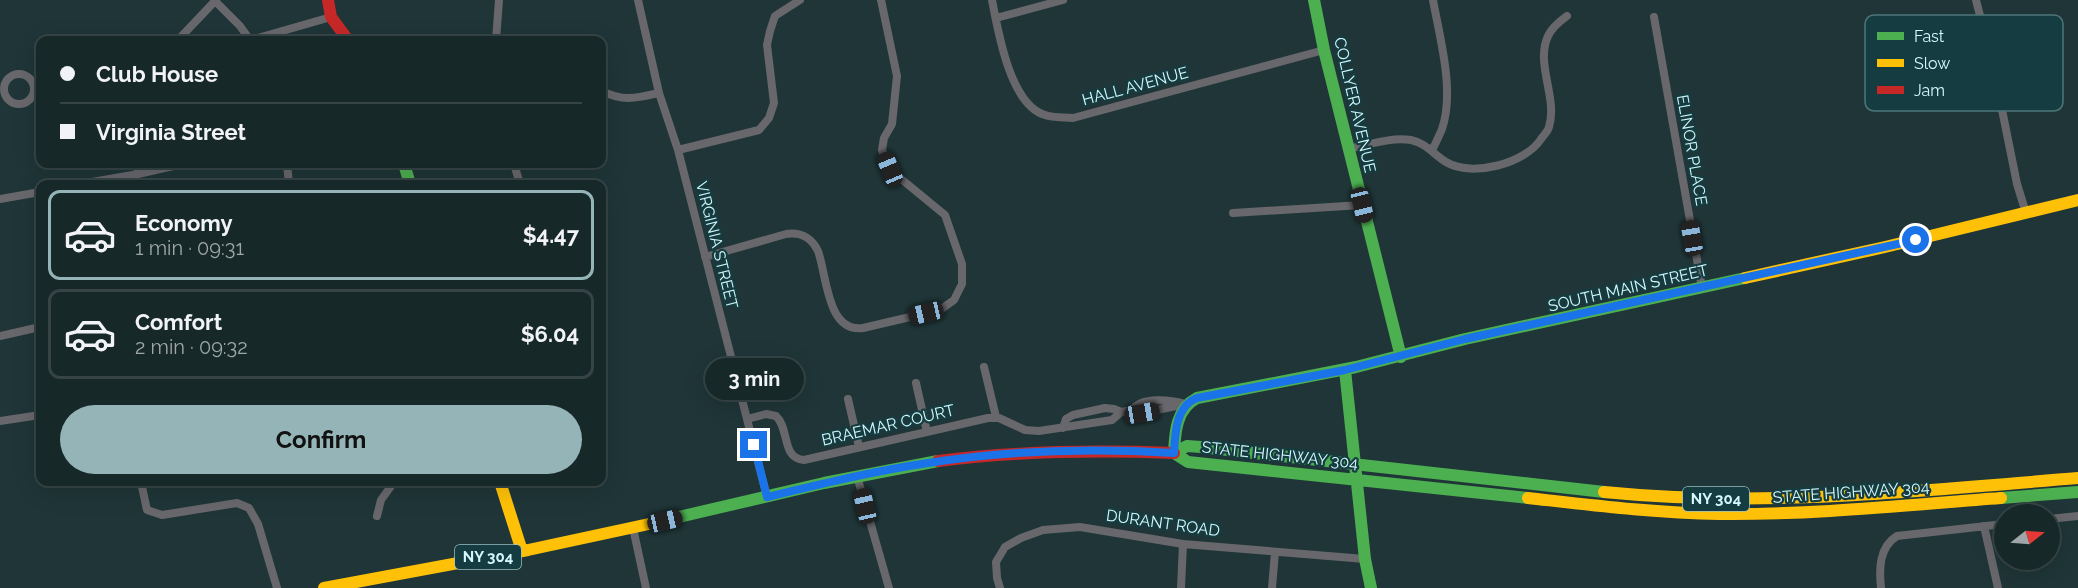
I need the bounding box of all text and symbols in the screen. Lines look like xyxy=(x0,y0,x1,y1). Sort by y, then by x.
legend xyxy=(1865,15,2063,111)
text: Fast xyxy=(1914,27,1945,46)
street label: COLLYER AVENUE xyxy=(1330,35,1380,175)
text: Slow xyxy=(1914,54,1950,73)
text: Club House xyxy=(96,61,218,87)
street label: HALL AVENUE xyxy=(1080,63,1190,109)
text: Jam xyxy=(1914,81,1945,100)
street label: ELINOR PLACE xyxy=(1673,93,1711,207)
text: Virginia Street xyxy=(96,119,246,145)
car xyxy=(875,149,905,189)
street label: VIRGINIA STREET xyxy=(692,179,742,311)
car xyxy=(1349,185,1375,225)
icon: car xyxy=(63,208,117,262)
text: Economy xyxy=(135,210,233,236)
car xyxy=(1680,219,1704,257)
text: $4.47 xyxy=(523,222,579,248)
route start xyxy=(1902,226,1929,253)
text: 1 min · 09:31 xyxy=(135,236,244,260)
street label: SOUTH MAIN STREET xyxy=(1546,260,1710,316)
car xyxy=(906,300,946,326)
icon: car xyxy=(63,307,117,361)
text: Comfort xyxy=(135,309,222,335)
text: $6.04 xyxy=(521,321,579,347)
text: 2 min · 09:32 xyxy=(135,335,248,359)
callout: 3 min xyxy=(704,358,804,400)
text: 3 min xyxy=(729,367,780,391)
street label: BRAEMAR COURT xyxy=(820,400,957,450)
car xyxy=(1123,401,1161,425)
button: Confirm xyxy=(60,405,582,474)
route end xyxy=(740,431,767,458)
street label: STATE HIGHWAY 304 xyxy=(1201,437,1359,473)
street label: STATE HIGHWAY 304 xyxy=(1772,477,1930,507)
car xyxy=(852,486,878,526)
road number: NY 304 xyxy=(1683,487,1749,511)
north arrow xyxy=(1994,504,2060,570)
map controls xyxy=(1994,504,2060,570)
street label: DURANT ROAD xyxy=(1105,506,1221,540)
car xyxy=(645,508,685,534)
road number: NY 304 xyxy=(455,545,521,569)

